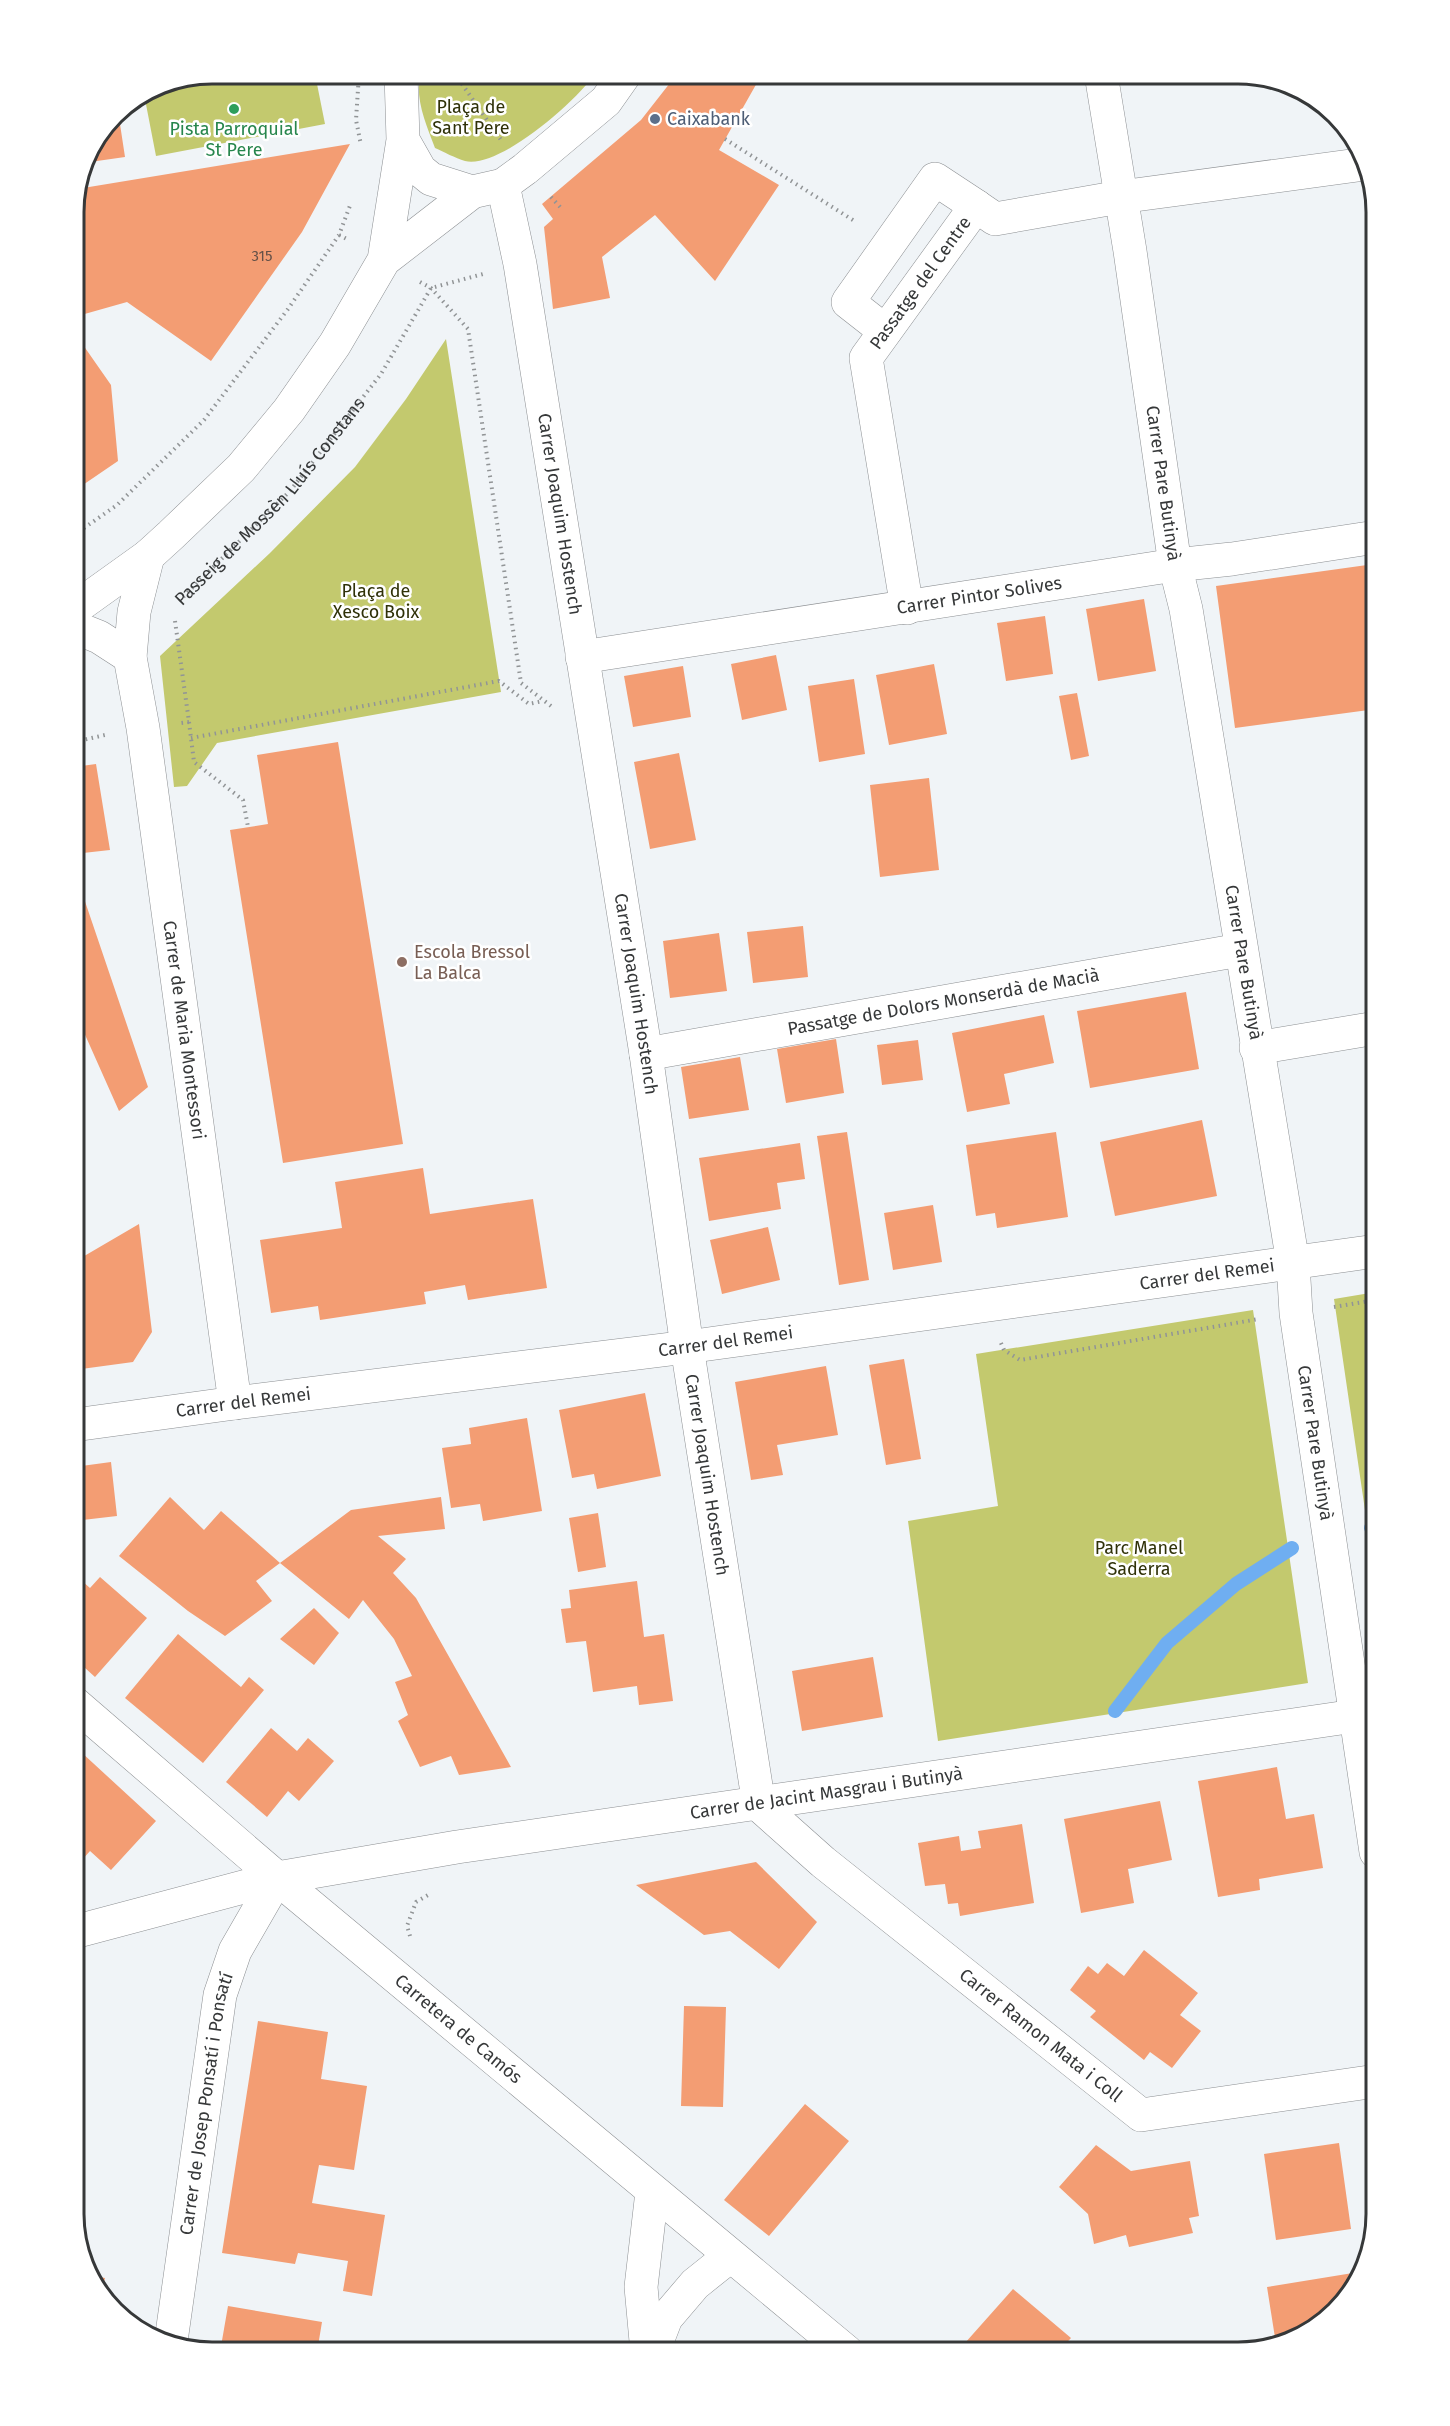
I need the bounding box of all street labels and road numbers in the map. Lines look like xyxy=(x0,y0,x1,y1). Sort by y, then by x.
street label: Passatge del Centre xyxy=(865,212,976,354)
street label: Passeig de Mossèn Lluís Constans xyxy=(170,393,370,610)
street label: Carrer Pare Butinyà xyxy=(1141,404,1185,562)
street label: Carrer Joaquim Hostench xyxy=(533,412,587,616)
street label: Carrer Pintor Solives xyxy=(895,572,1063,619)
street label: Carrer Pare Butinyà xyxy=(1220,883,1267,1041)
street label: Carrer Joaquim Hostench xyxy=(610,892,663,1096)
street label: Carrer de Maria Montessori xyxy=(158,919,210,1141)
street label: Passatge de Dolors Monserdà de Macià xyxy=(786,964,1101,1040)
street label: Carrer del Remei xyxy=(1138,1254,1276,1295)
street label: Carrer del Remei xyxy=(657,1321,795,1361)
street label: Carrer Pare Butinyà xyxy=(1293,1364,1338,1522)
street label: Carrer Joaquim Hostench xyxy=(680,1372,734,1577)
street label: Carrer del Remei xyxy=(175,1383,312,1422)
street label: Carrer de Jacint Masgrau i Butinyà xyxy=(689,1762,964,1824)
street label: Carrer Ramon Mata i Coll xyxy=(955,1964,1127,2107)
street label: Carrer de Josep Ponsatí i Ponsatí xyxy=(175,1969,238,2236)
street label: Carretera de Camós xyxy=(390,1970,527,2088)

